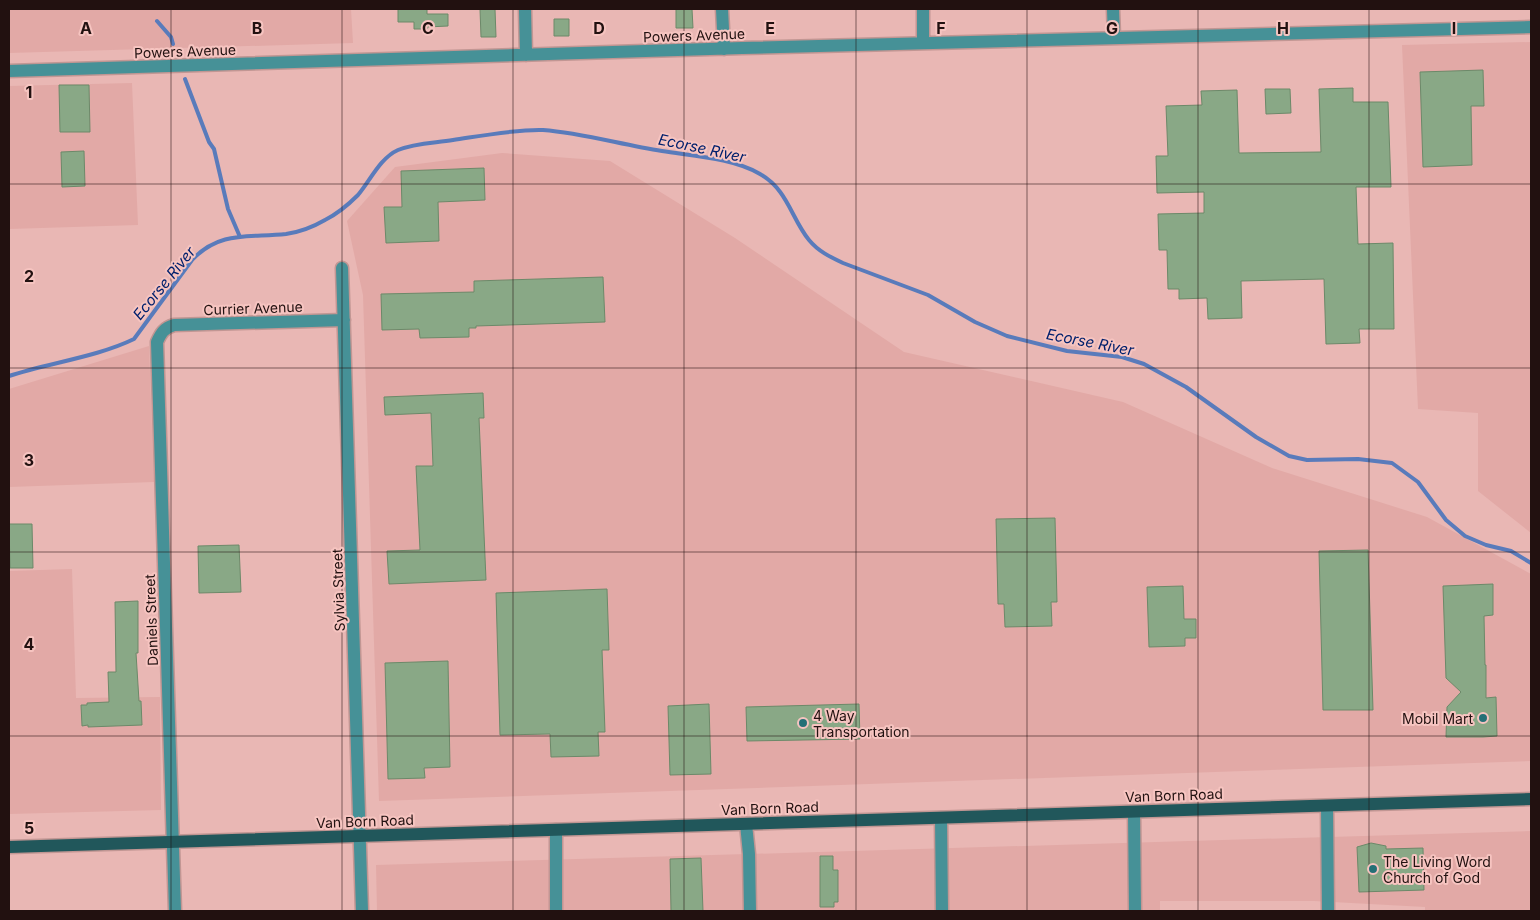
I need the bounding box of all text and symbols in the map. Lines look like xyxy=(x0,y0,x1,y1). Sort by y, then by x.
text: A xyxy=(80,18,92,38)
text: B xyxy=(252,18,262,38)
text: C xyxy=(422,18,434,38)
text: D xyxy=(593,18,605,38)
text: E xyxy=(765,18,775,38)
text: F xyxy=(936,18,946,38)
text: G xyxy=(1106,18,1118,38)
text: H xyxy=(1277,18,1289,38)
text: I xyxy=(1452,18,1456,38)
street label: Powers Avenue xyxy=(643,25,745,45)
street label: Powers Avenue xyxy=(134,41,236,61)
text: 1 xyxy=(26,82,32,102)
water label: Ecorse River xyxy=(657,129,748,167)
water label: Ecorse River xyxy=(129,242,200,323)
text: 2 xyxy=(24,266,34,286)
street label: Currier Avenue xyxy=(203,298,303,318)
water label: Ecorse River xyxy=(1045,324,1136,360)
text: 3 xyxy=(24,450,34,470)
street label: Sylvia Street xyxy=(328,548,348,632)
street label: Daniels Street xyxy=(141,573,161,666)
text: 4 xyxy=(24,634,35,654)
place label: 4 Way Transportation xyxy=(813,707,910,740)
place label: Mobil Mart xyxy=(1402,710,1473,727)
marker: Mobil Mart xyxy=(1477,712,1489,724)
marker: 4 Way Transportation xyxy=(797,717,809,729)
street label: Van Born Road xyxy=(1125,785,1223,805)
street label: Van Born Road xyxy=(721,798,819,818)
street label: Van Born Road xyxy=(316,811,414,831)
text: 5 xyxy=(24,818,34,838)
place label: The Living Word Church of God xyxy=(1383,853,1491,886)
marker: The Living Word Church of God xyxy=(1367,863,1379,875)

